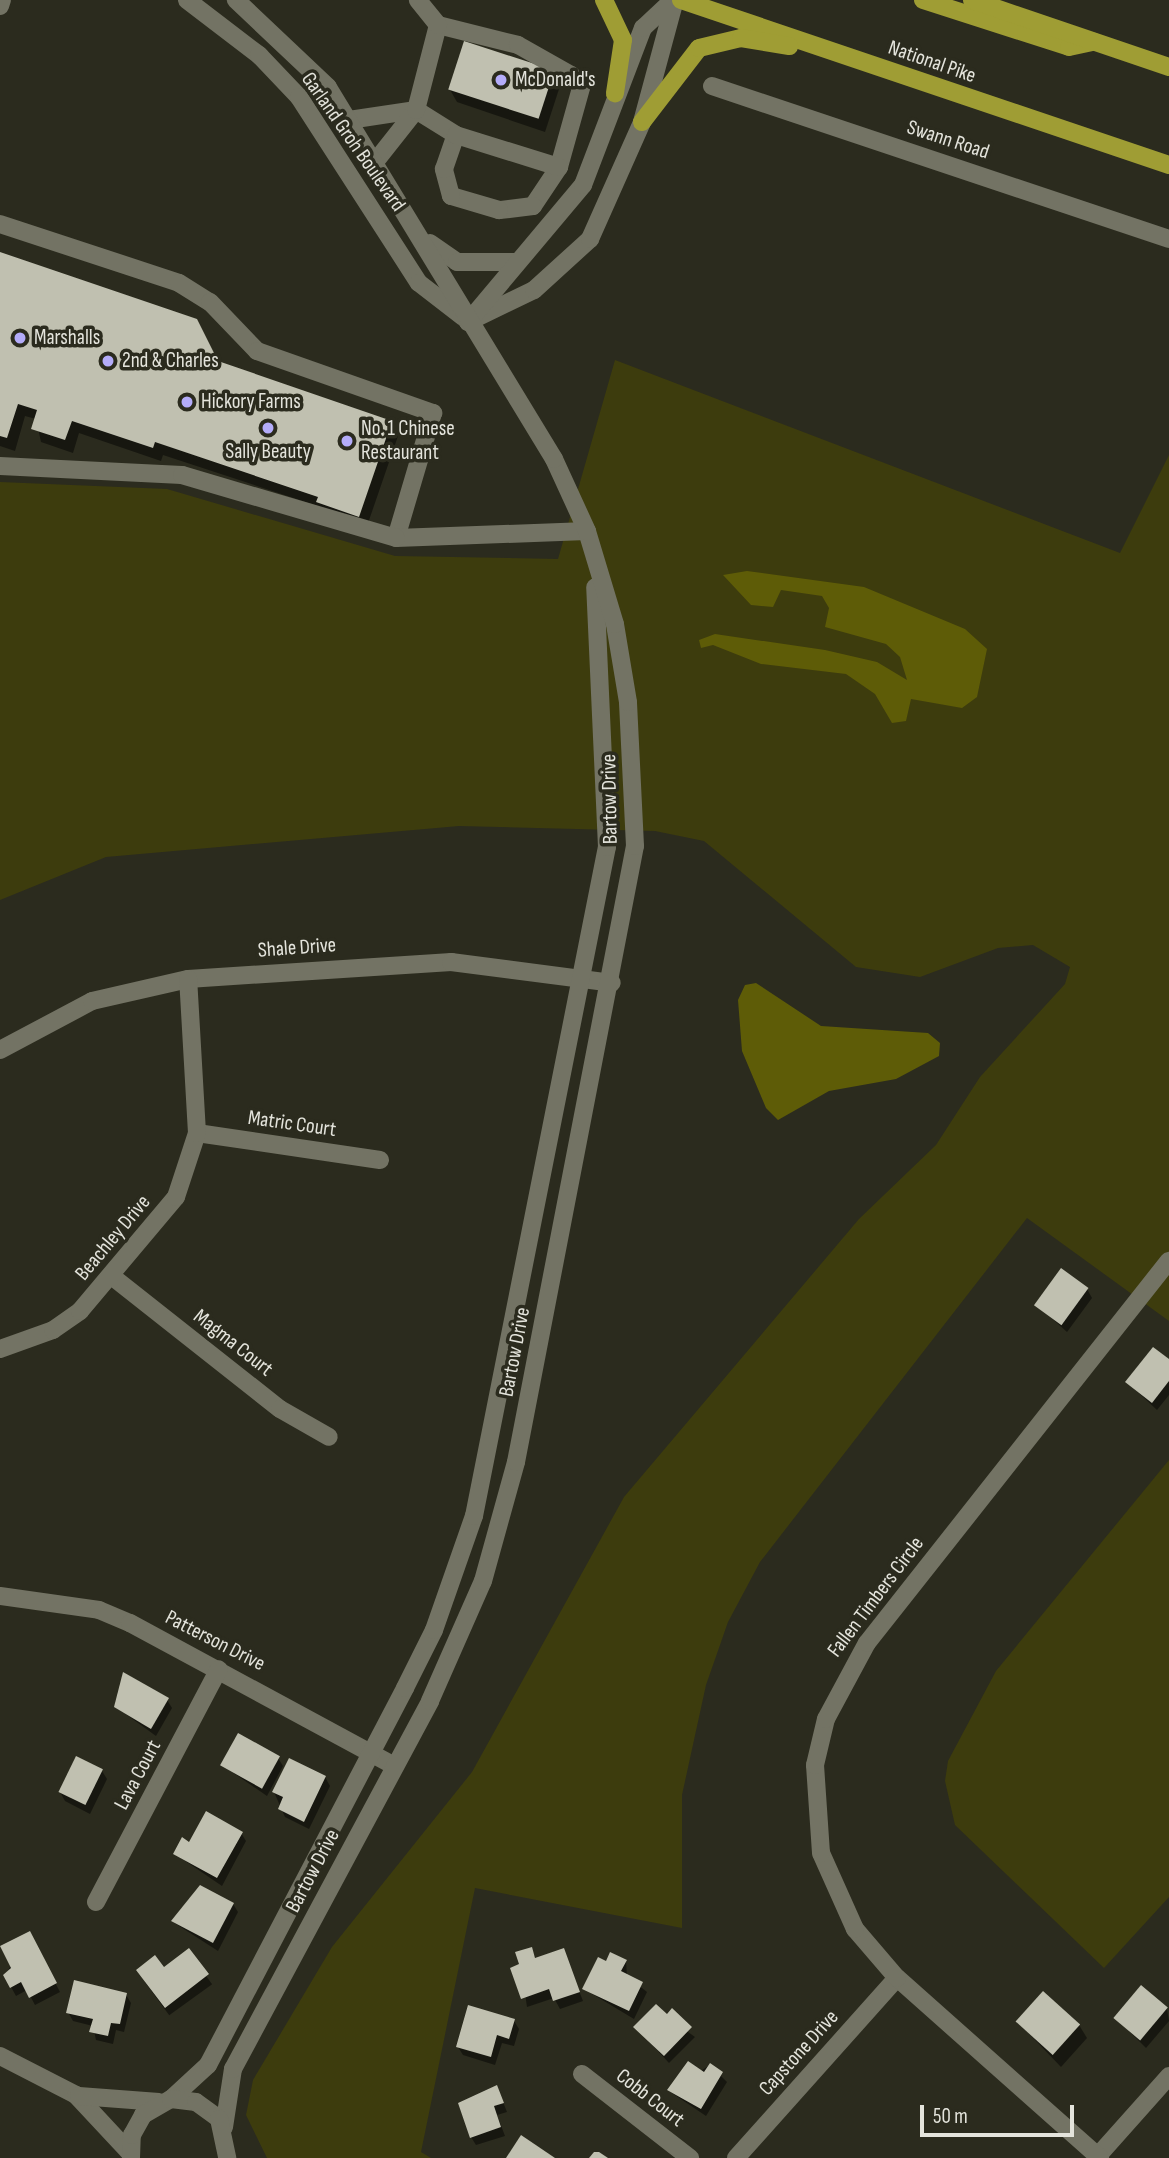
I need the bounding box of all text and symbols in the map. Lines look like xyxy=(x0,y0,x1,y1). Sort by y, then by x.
street label: National Pike xyxy=(885,35,979,89)
place label: McDonald's xyxy=(515,67,595,93)
street label: Garland Groh Boulevard xyxy=(296,68,410,216)
marker: McDonald's xyxy=(493,72,509,88)
street label: Swann Road xyxy=(904,115,992,165)
place label: Marshalls xyxy=(34,325,100,351)
marker: Marshalls xyxy=(12,330,28,346)
place label: 2nd & Charles xyxy=(122,348,219,374)
marker: 2nd & Charles xyxy=(100,353,116,369)
place label: Hickory Farms xyxy=(201,389,301,415)
marker: Hickory Farms xyxy=(179,394,195,410)
place label: No. 1 Chinese Restaurant xyxy=(361,416,455,466)
marker: Sally Beauty xyxy=(260,420,276,436)
marker: No. 1 Chinese Restaurant xyxy=(339,433,355,449)
place label: Sally Beauty xyxy=(225,439,311,465)
street label: Bartow Drive xyxy=(597,754,623,844)
street label: Shale Drive xyxy=(257,933,337,963)
street label: Matric Court xyxy=(246,1105,338,1143)
street label: Beachley Drive xyxy=(70,1190,156,1286)
street label: Magma Court xyxy=(188,1304,278,1382)
street label: Bartow Drive xyxy=(494,1305,536,1399)
street label: Fallen Timbers Circle xyxy=(822,1532,930,1662)
street label: Patterson Drive xyxy=(161,1605,269,1677)
street label: Lava Court xyxy=(109,1736,167,1814)
street label: Bartow Drive xyxy=(281,1825,345,1917)
street label: Capstone Drive xyxy=(754,2005,844,2101)
street label: Cobb Court xyxy=(611,2064,689,2132)
scale bar xyxy=(924,2092,1078,2136)
text: 50 m xyxy=(933,2104,968,2129)

